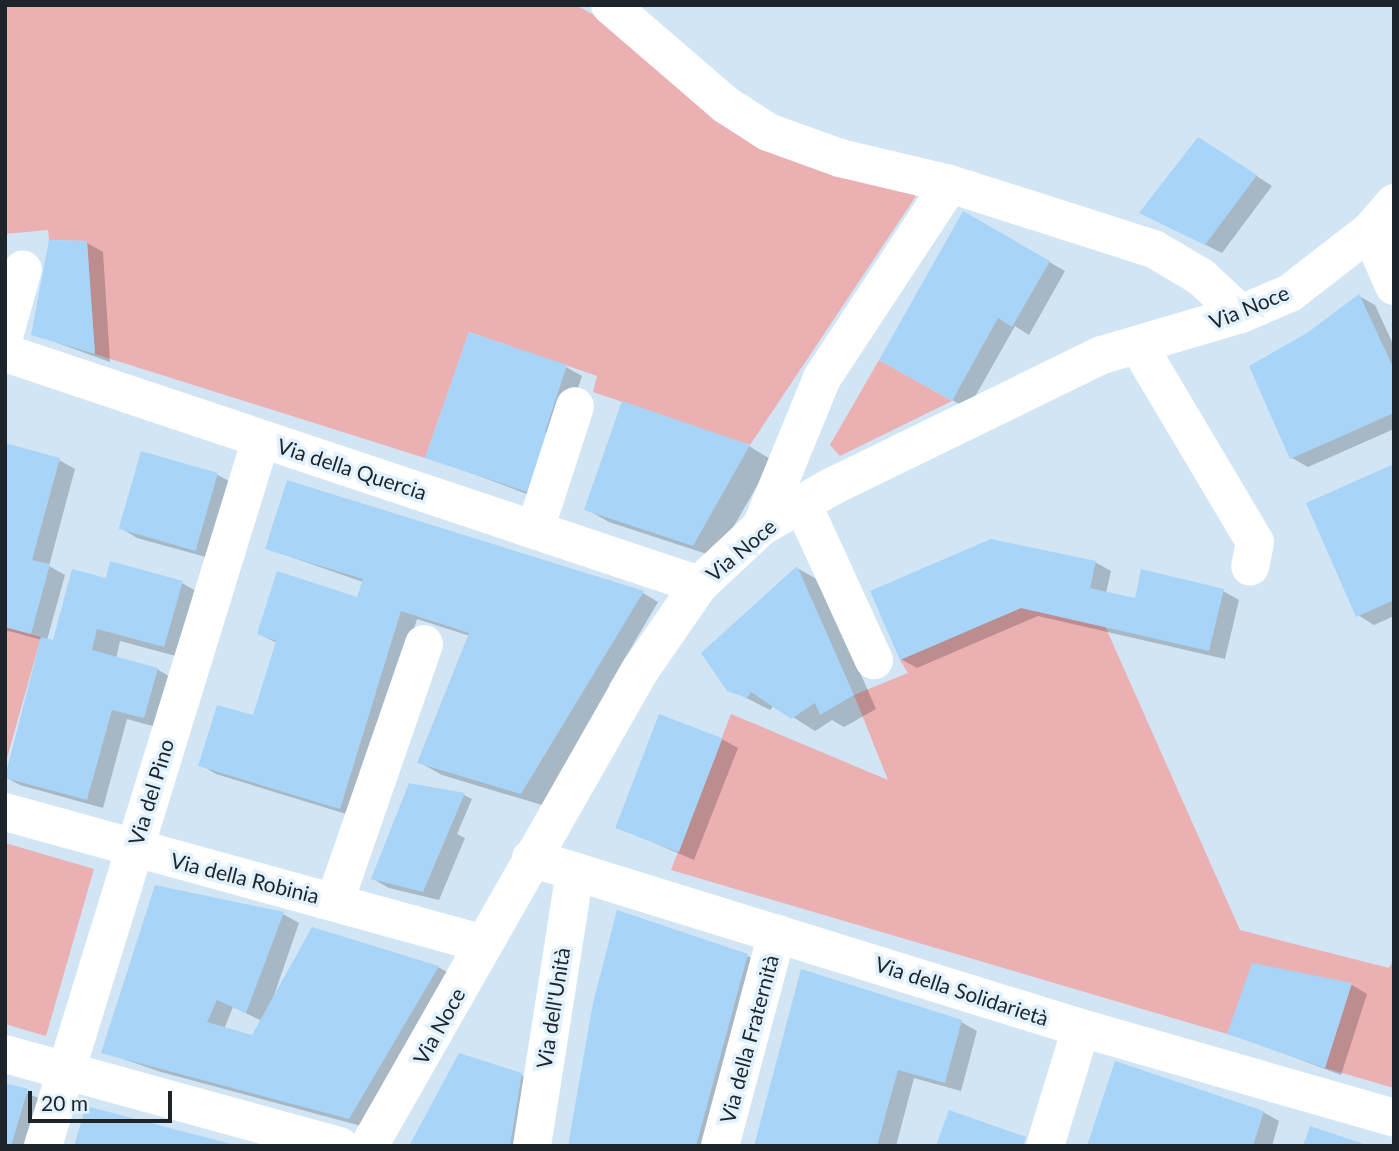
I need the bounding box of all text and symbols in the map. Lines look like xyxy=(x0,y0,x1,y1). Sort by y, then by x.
street label: Via Noce xyxy=(1206,280,1292,334)
street label: Via della Quercia xyxy=(274,433,430,505)
street label: Via Noce xyxy=(701,513,781,587)
street label: Via del Pino xyxy=(123,736,179,848)
street label: Via della Robinia xyxy=(168,847,322,909)
street label: Via dell'Unità xyxy=(531,946,575,1070)
street label: Via della Solidarietà xyxy=(872,951,1052,1031)
street label: Via della Fraternità xyxy=(714,952,784,1126)
street label: Via Noce xyxy=(408,983,470,1069)
scale bar xyxy=(32,1078,175,1122)
text: 20 m xyxy=(41,1090,88,1115)

